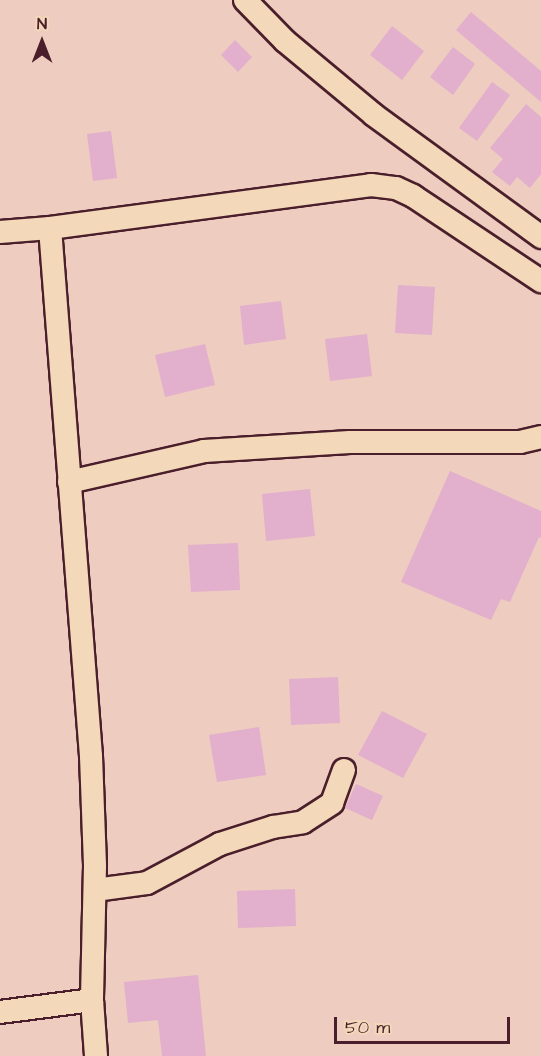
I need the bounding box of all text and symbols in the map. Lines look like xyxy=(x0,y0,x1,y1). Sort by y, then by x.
north arrow xyxy=(12,12,72,72)
text: N xyxy=(37,13,47,35)
scale bar xyxy=(337,1005,512,1043)
text: 50 m xyxy=(345,1015,390,1040)

